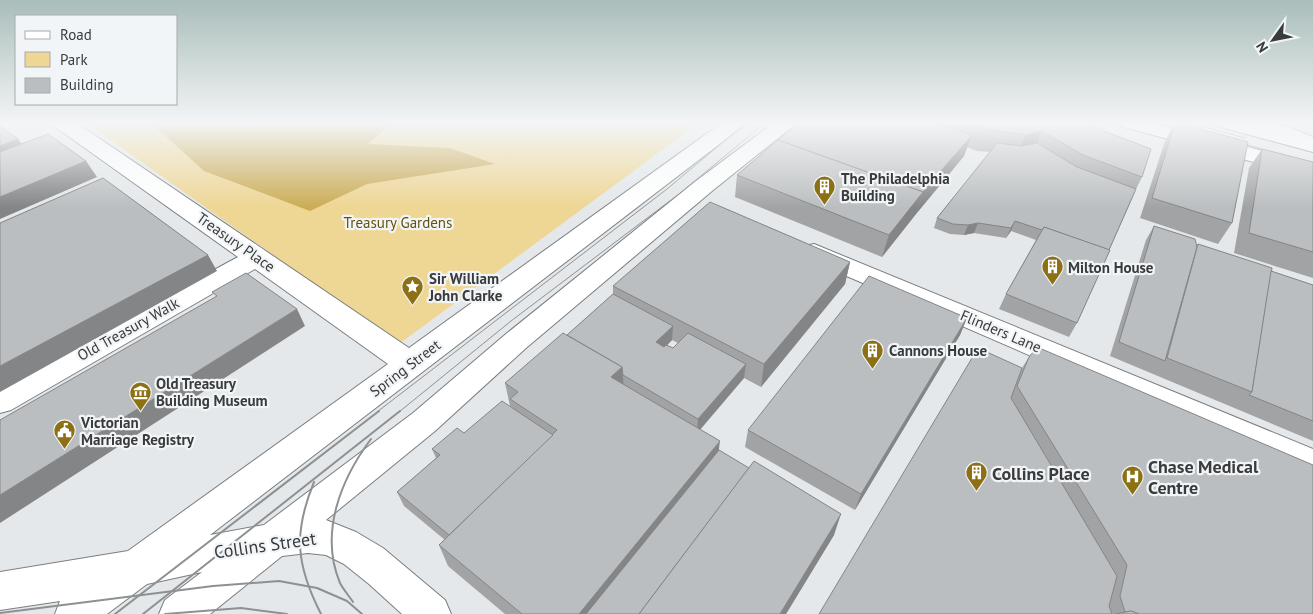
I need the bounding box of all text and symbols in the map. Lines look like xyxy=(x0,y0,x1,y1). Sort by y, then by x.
legend xyxy=(15,15,178,105)
north arrow xyxy=(1248,15,1298,65)
text: Road xyxy=(60,25,92,44)
text: N xyxy=(1252,38,1272,56)
text: Park xyxy=(60,50,88,69)
text: Building xyxy=(60,75,114,94)
place label: The Philadelphia Building xyxy=(841,169,950,205)
building icon: The Philadelphia Building xyxy=(813,175,837,206)
street label: Treasury Place xyxy=(193,208,279,276)
park label: Treasury Gardens xyxy=(344,213,452,232)
building icon: Milton House xyxy=(1040,255,1064,286)
place label: Milton House xyxy=(1068,258,1154,277)
place label: Sir William John Clarke xyxy=(428,269,503,305)
place icon: Sir William John Clarke xyxy=(401,275,425,306)
street label: Old Treasury Walk xyxy=(74,293,183,365)
street label: Flinders Lane xyxy=(958,305,1044,357)
street label: Spring Street xyxy=(366,335,444,401)
building icon: Cannons House xyxy=(861,338,885,369)
place label: Cannons House xyxy=(889,341,988,360)
place label: Old Treasury Building Museum xyxy=(156,374,268,410)
museum icon: Old Treasury Building Museum xyxy=(128,380,152,411)
place label: Victorian Marriage Registry xyxy=(80,413,195,449)
public building icon: Victorian Marriage Registry xyxy=(53,419,77,450)
place label: Chase Medical Centre xyxy=(1148,455,1259,499)
building icon: Collins Place xyxy=(964,461,988,492)
place label: Collins Place xyxy=(992,462,1090,485)
hospital icon: Chase Medical Centre xyxy=(1120,464,1144,495)
street label: Collins Street xyxy=(212,526,318,564)

